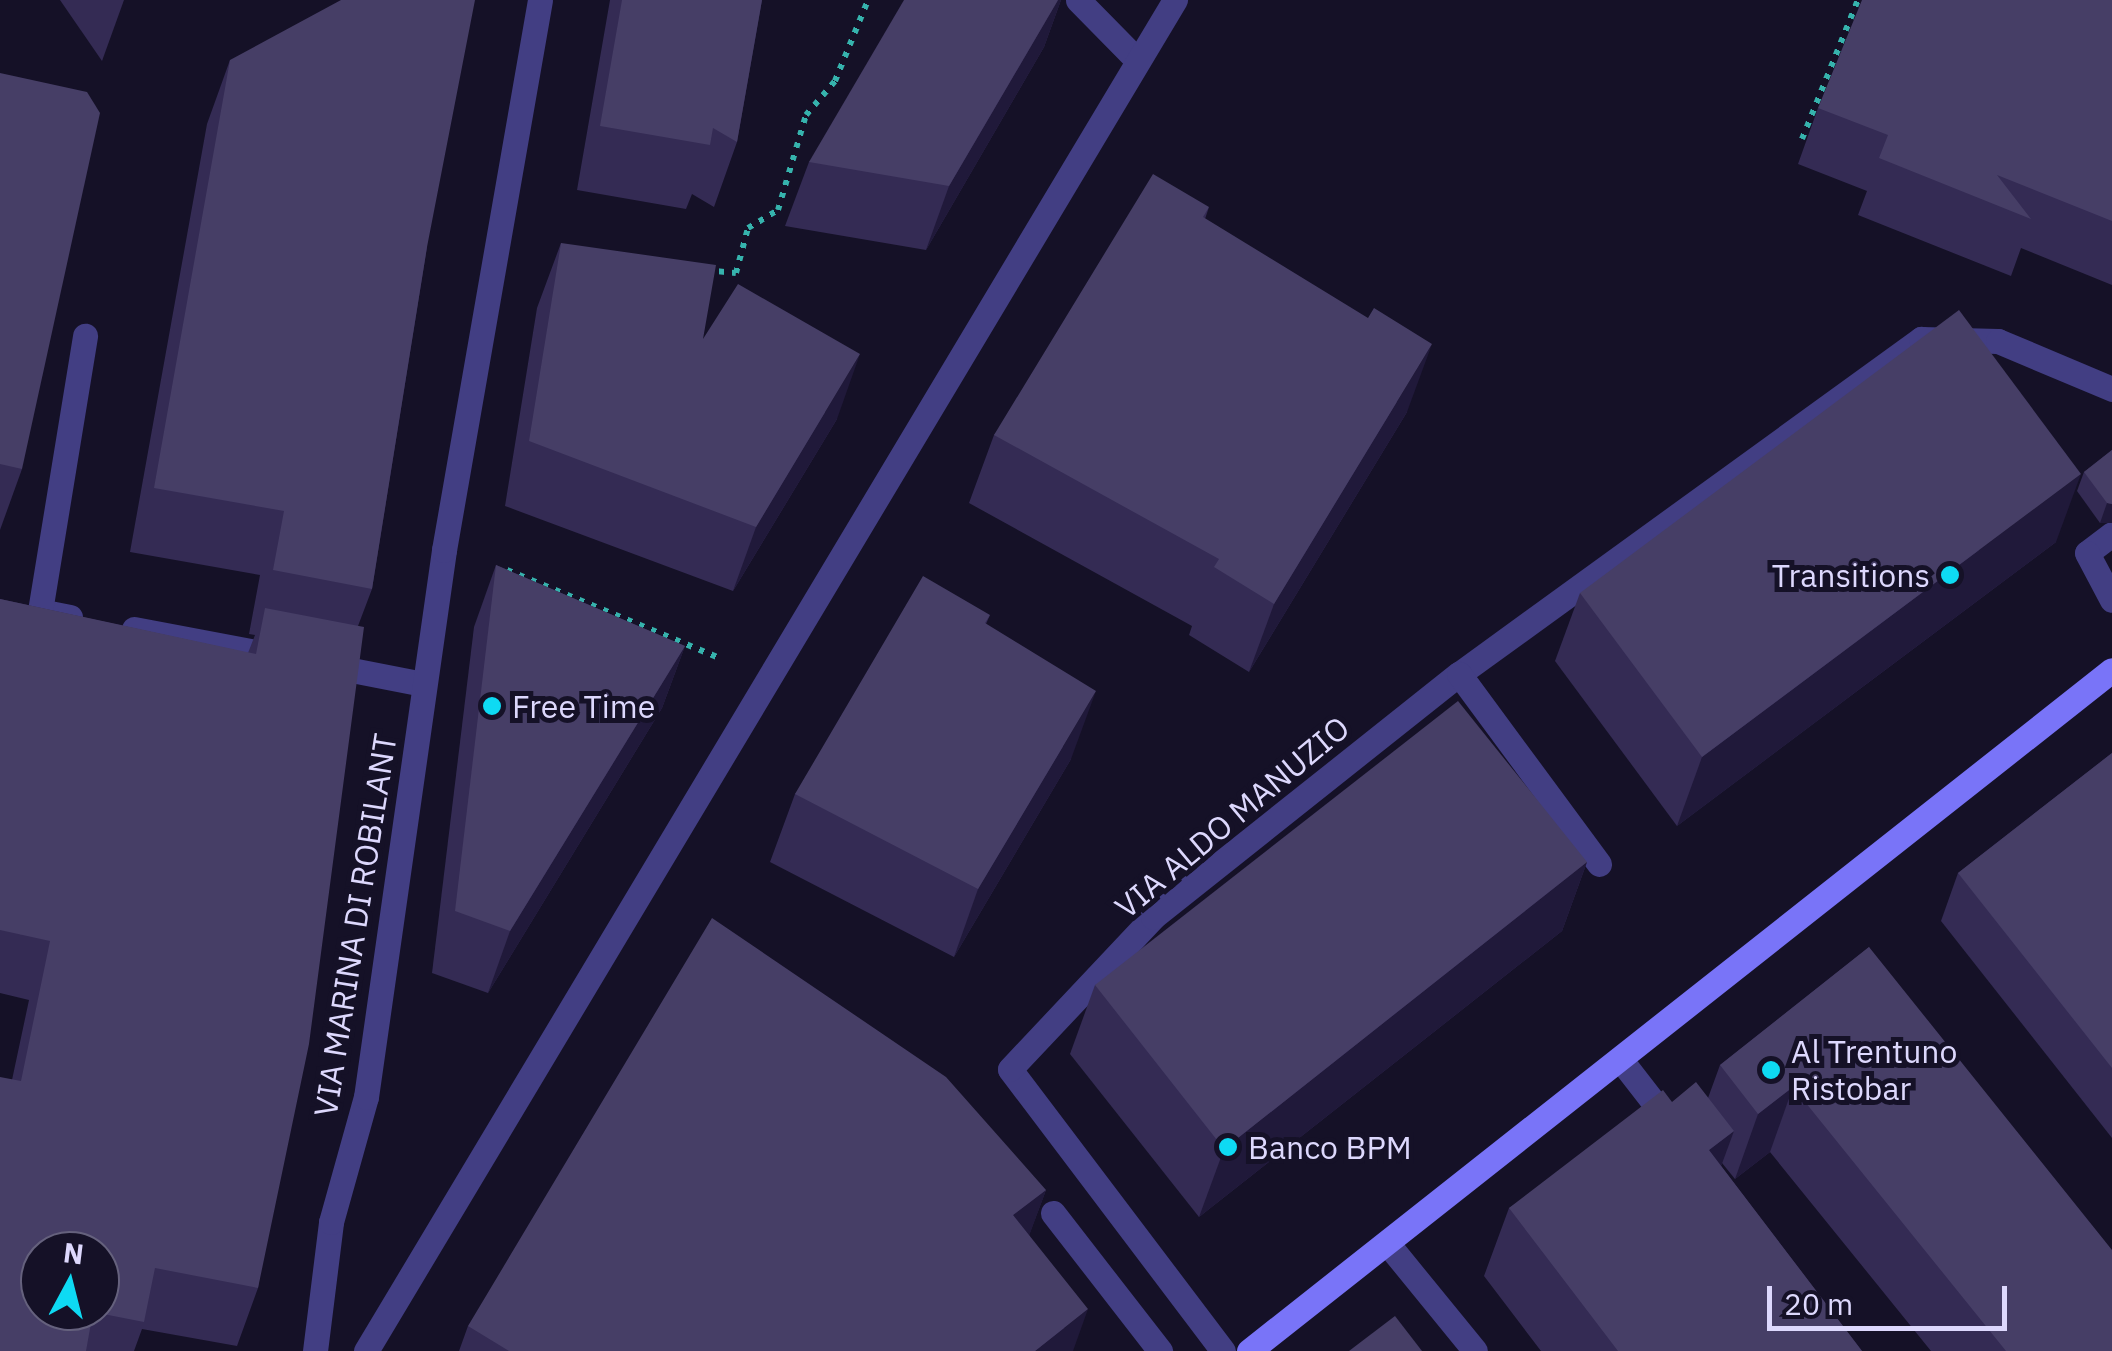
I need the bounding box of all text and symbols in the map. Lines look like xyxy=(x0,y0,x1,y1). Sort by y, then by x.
place label: Transitions xyxy=(1772,556,1930,594)
marker: Transitions xyxy=(1939,564,1961,586)
place label: Free Time xyxy=(512,687,655,725)
marker: Free Time xyxy=(481,695,503,717)
street label: VIA ALDO MANUZIO xyxy=(1107,708,1357,926)
street label: VIA MARINA DI ROBILANT xyxy=(306,731,404,1119)
place label: Al Trentuno Ristobar xyxy=(1791,1033,1957,1108)
marker: Al Trentuno Ristobar xyxy=(1760,1059,1782,1081)
place label: Banco BPM xyxy=(1248,1128,1412,1166)
marker: Banco BPM xyxy=(1217,1136,1239,1158)
north arrow xyxy=(20,1231,120,1331)
text: N xyxy=(61,1233,86,1272)
scale bar xyxy=(1772,1266,2012,1328)
text: 20 m xyxy=(1784,1284,1853,1323)

